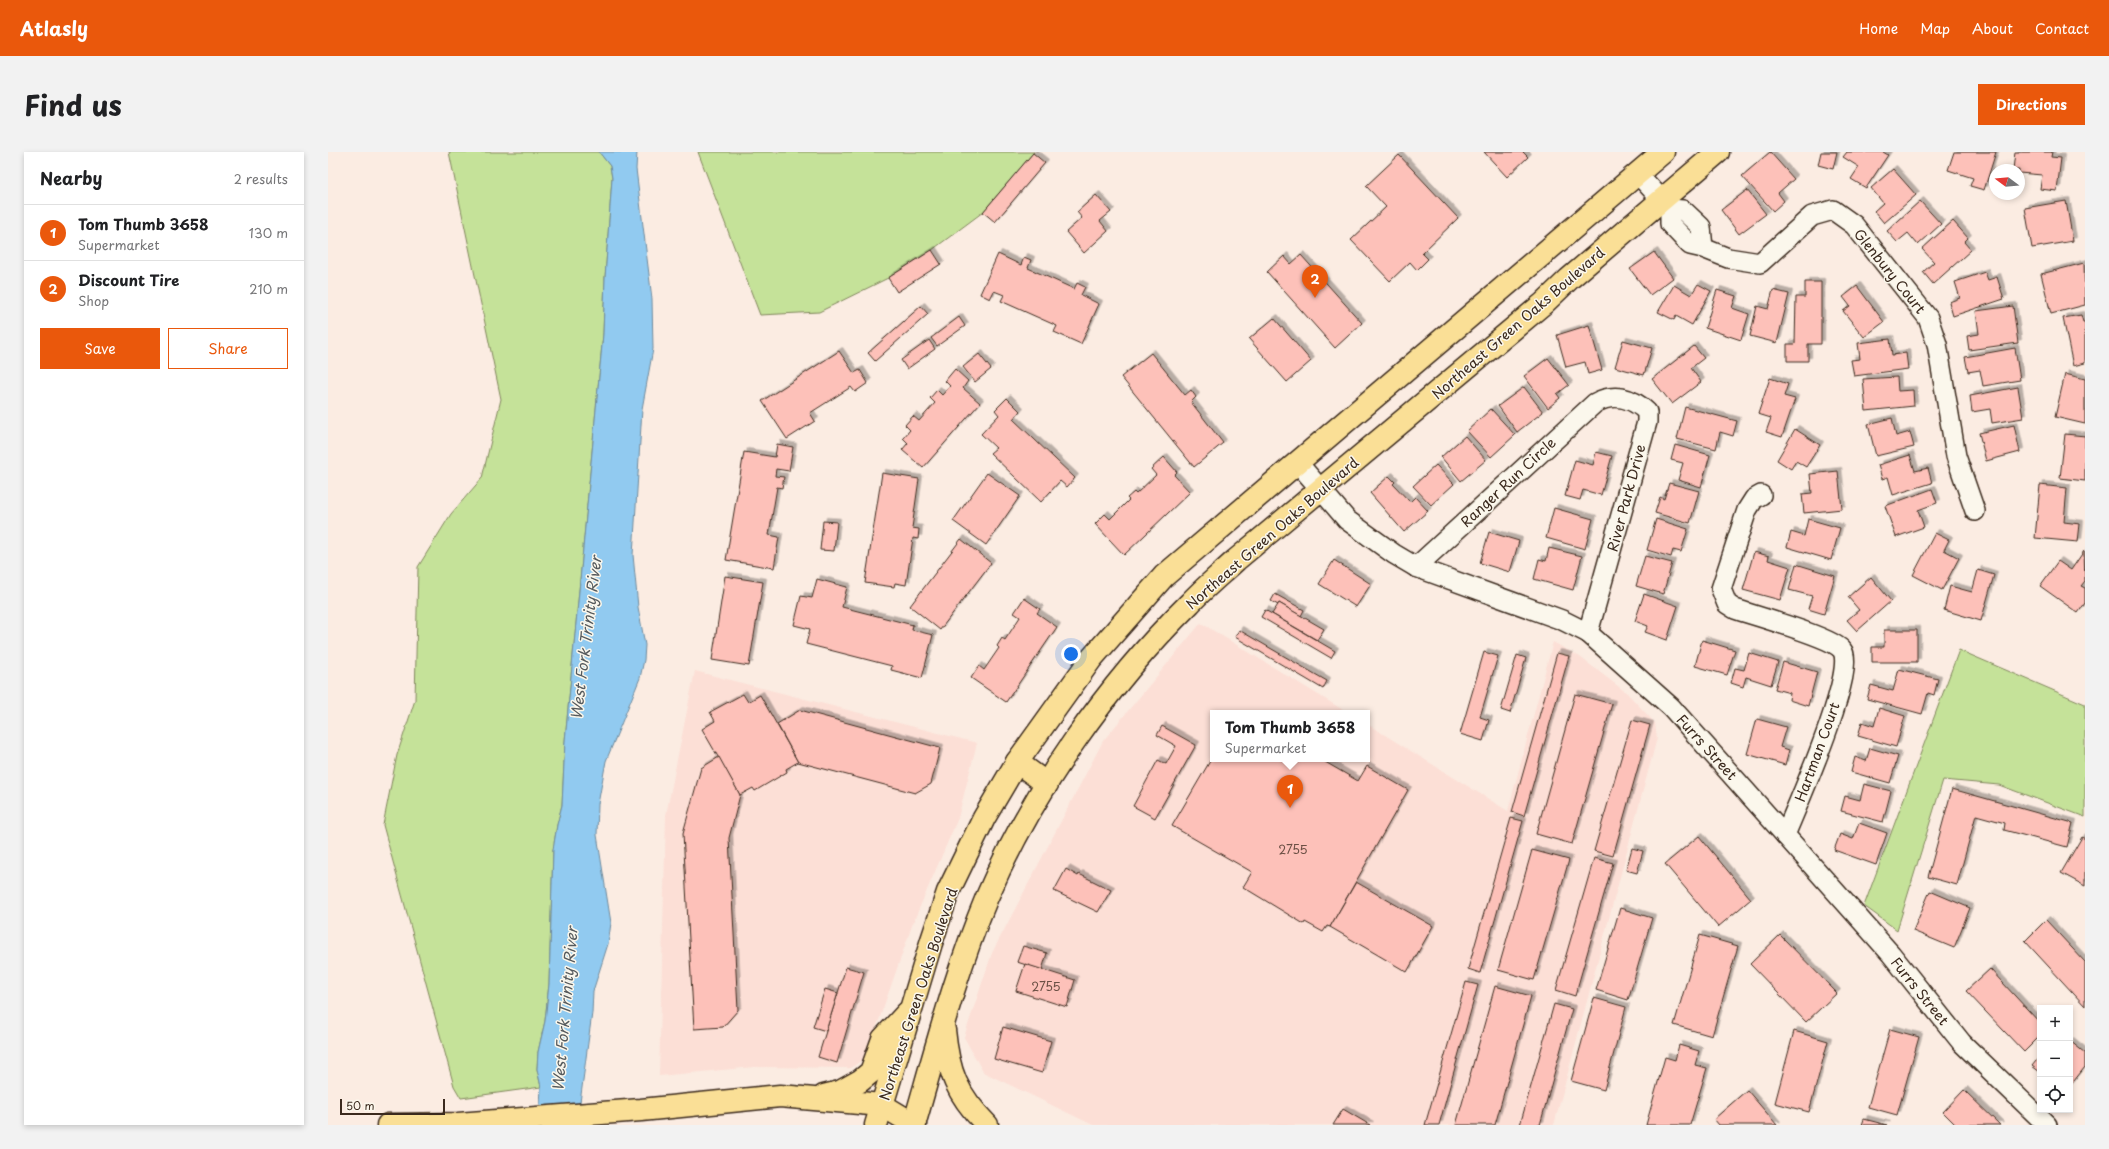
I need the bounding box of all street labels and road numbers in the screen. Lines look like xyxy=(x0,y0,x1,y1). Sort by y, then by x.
street label: Glenbury Court xyxy=(1849,224,1931,318)
street label: Northeast Green Oaks Boulevard xyxy=(1427,242,1609,404)
street label: Ranger Run Circle xyxy=(1456,432,1561,532)
street label: River Park Drive xyxy=(1602,442,1650,554)
street label: Northeast Green Oaks Boulevard xyxy=(1181,452,1363,614)
street label: Hartman Court xyxy=(1789,699,1845,805)
street label: Furrs Street xyxy=(1672,709,1742,785)
street label: Northeast Green Oaks Boulevard xyxy=(874,884,963,1103)
street label: Furrs Street xyxy=(1886,952,1954,1030)

